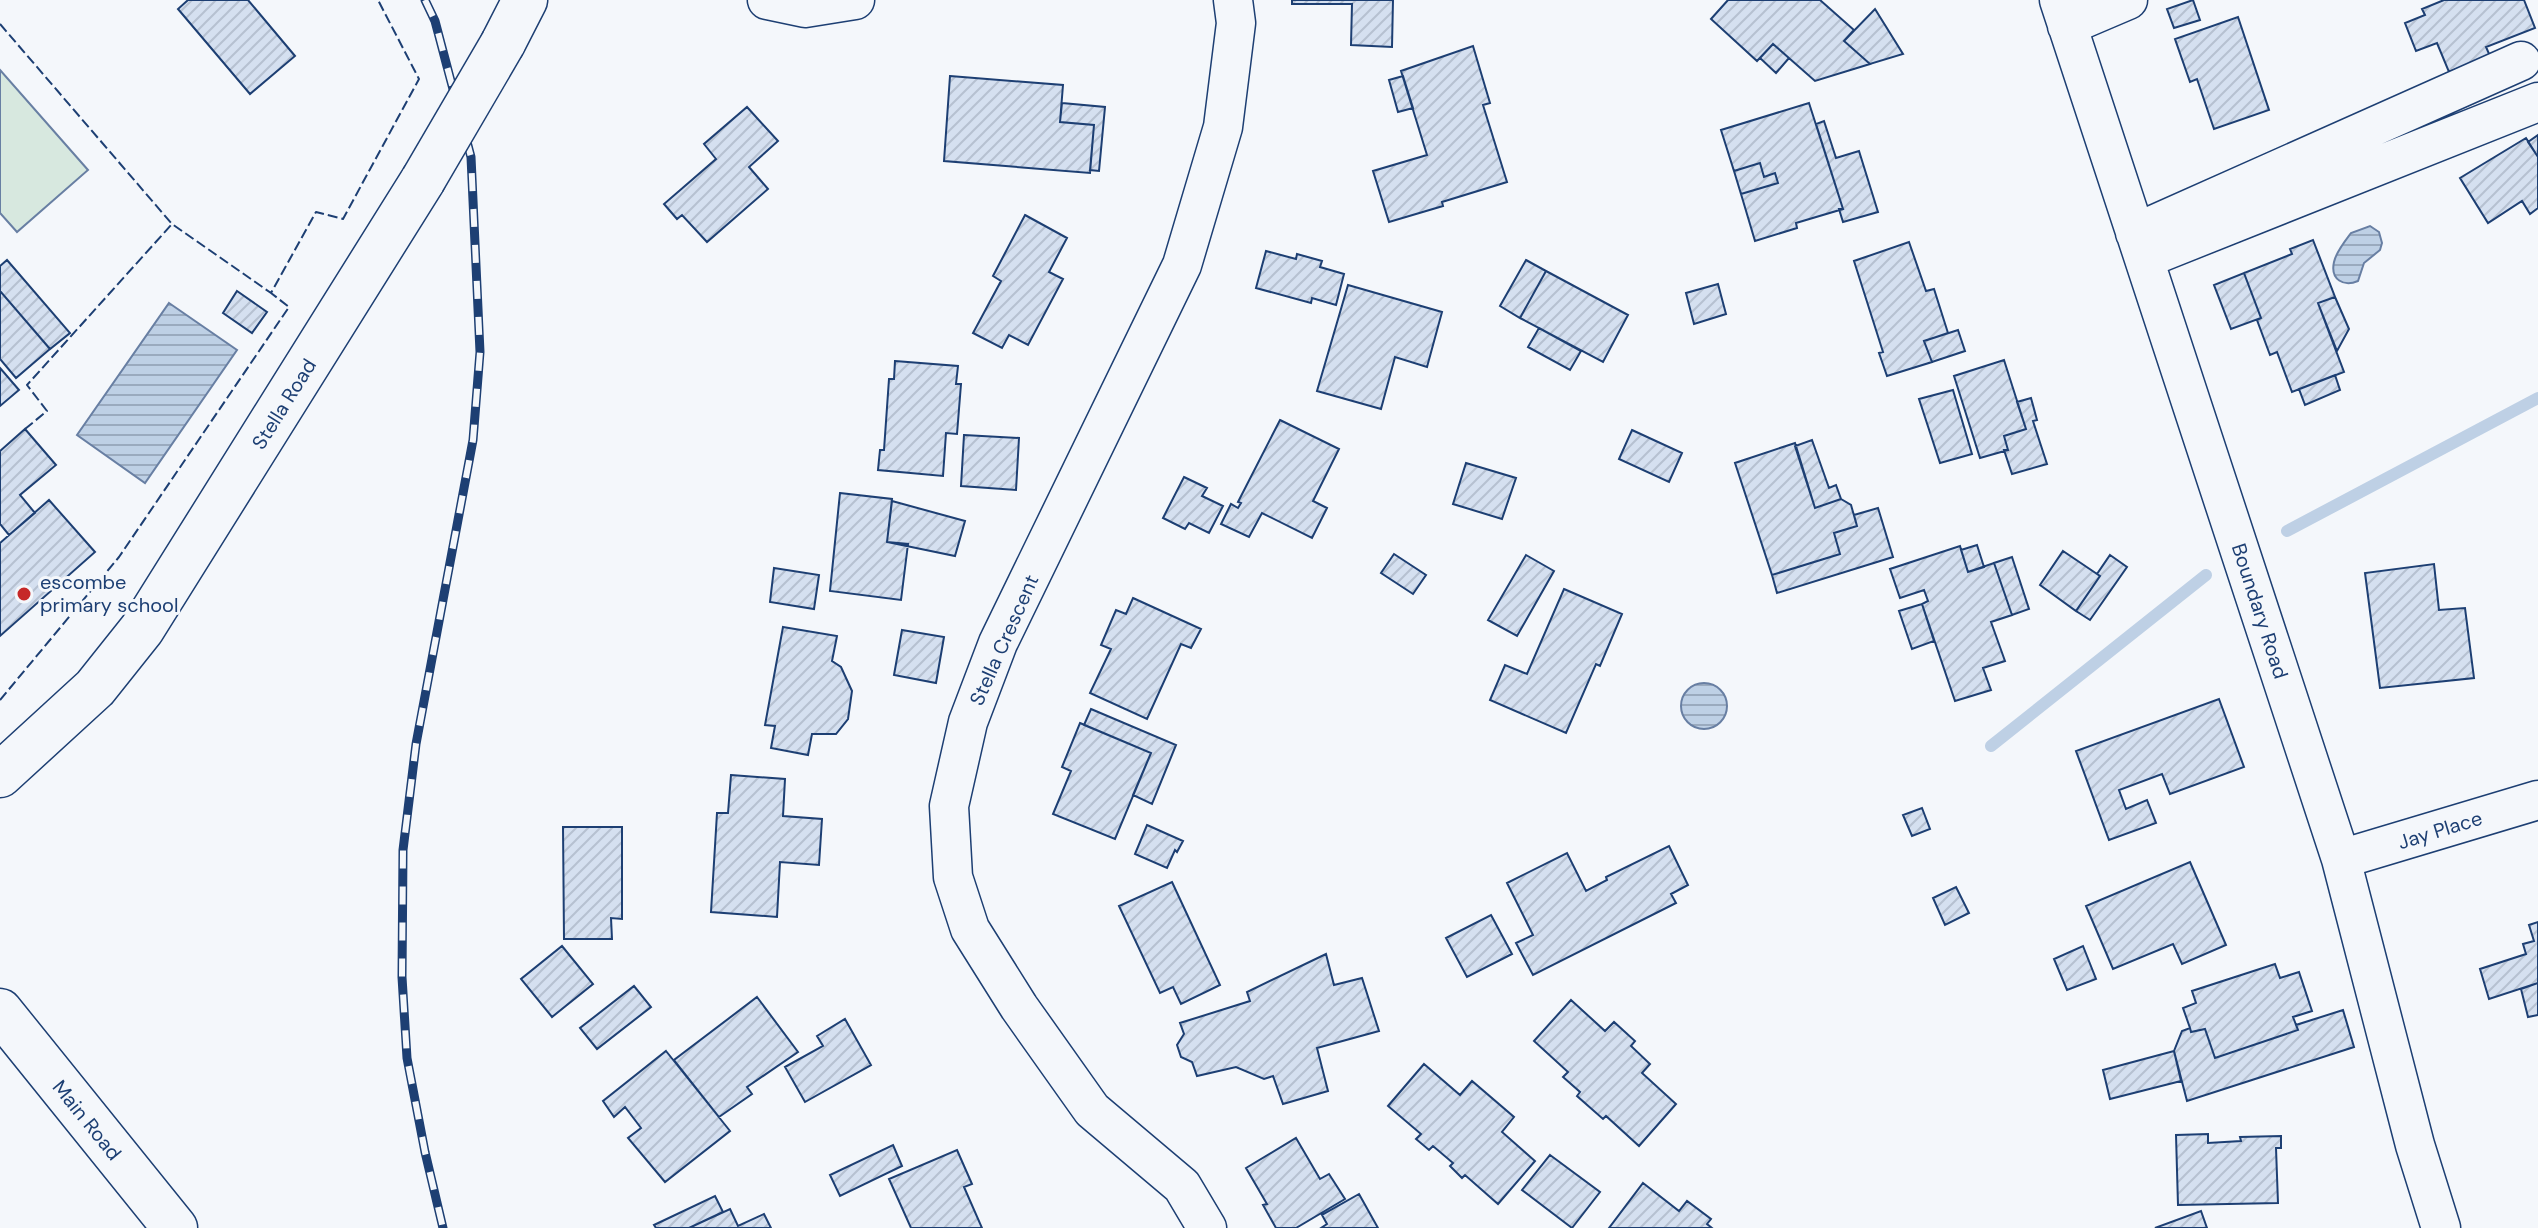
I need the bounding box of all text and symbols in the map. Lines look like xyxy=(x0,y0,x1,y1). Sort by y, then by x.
street label: Stella Road xyxy=(246,354,322,454)
street label: Boundary Road xyxy=(2226,540,2294,682)
place label: escombe primary school xyxy=(40,569,178,618)
street label: Stella Crescent xyxy=(964,570,1045,709)
marker: escombe primary school xyxy=(15,585,33,603)
street label: Jay Place xyxy=(2395,805,2485,855)
street label: Main Road xyxy=(47,1075,127,1165)

